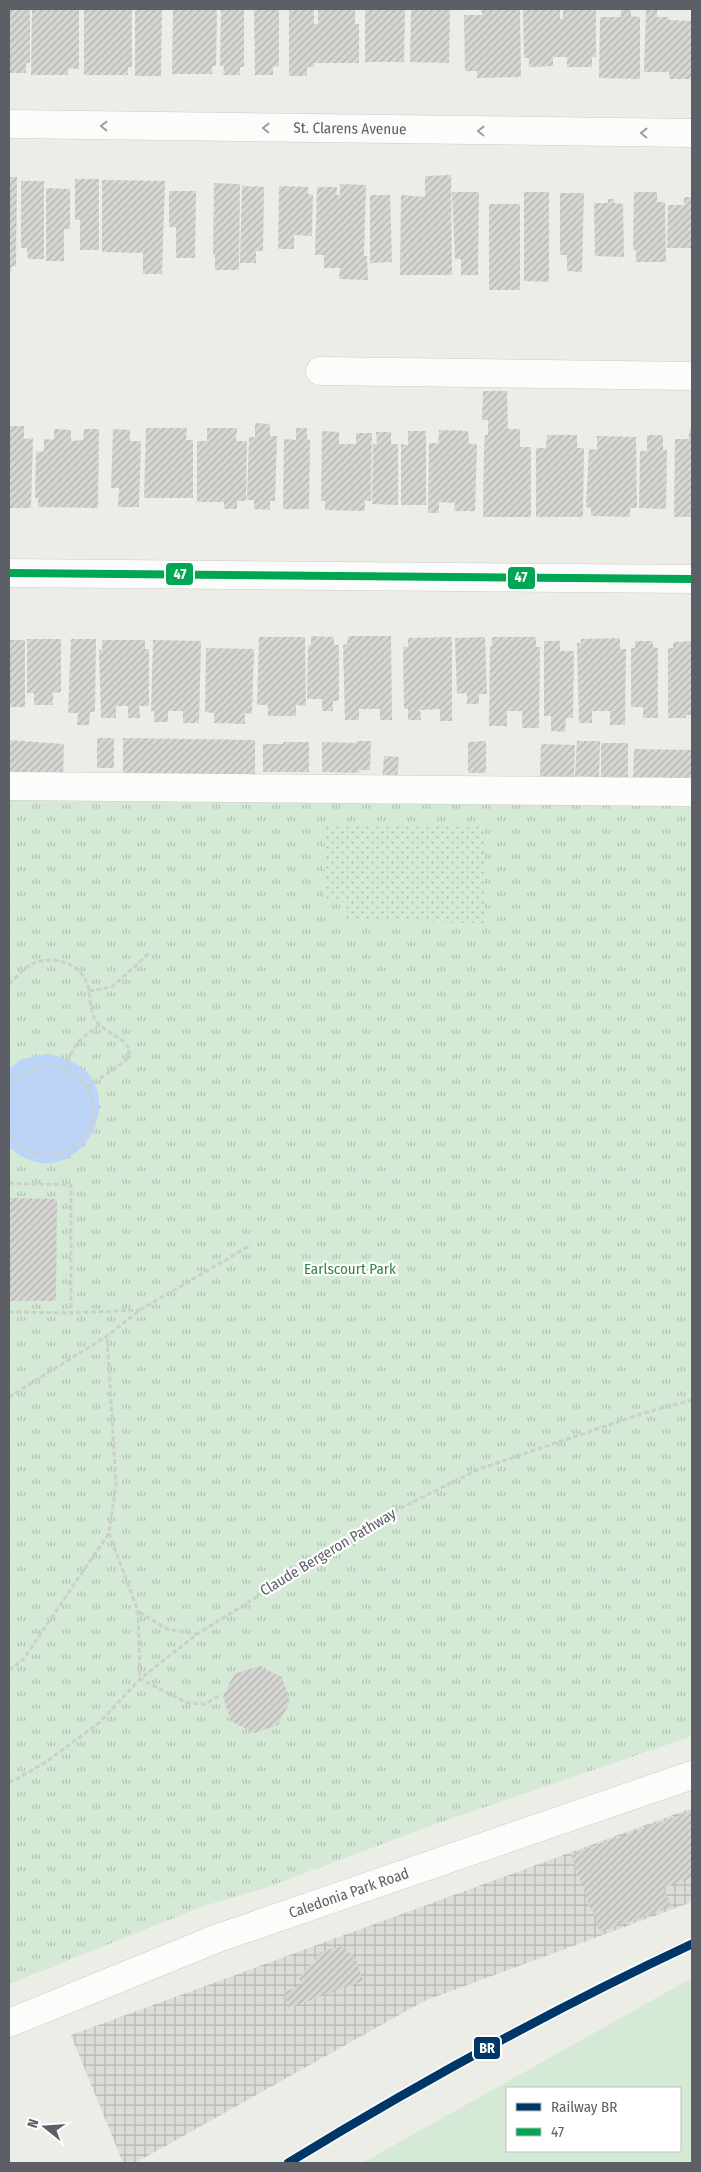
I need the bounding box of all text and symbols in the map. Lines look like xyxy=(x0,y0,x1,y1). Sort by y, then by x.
street label: St. Clarens Avenue xyxy=(293,119,407,138)
one-way arrow xyxy=(99,121,107,131)
one-way arrow xyxy=(262,123,270,133)
one-way arrow xyxy=(477,126,484,136)
one-way arrow xyxy=(639,128,647,138)
line badge: 47 xyxy=(165,562,194,586)
text: 47 xyxy=(174,566,186,583)
line badge: 47 xyxy=(507,566,536,590)
text: 47 xyxy=(515,569,527,586)
park label: Earlscourt Park xyxy=(304,1260,396,1278)
street label: Claude Bergeron Pathway xyxy=(257,1504,399,1600)
street label: Caledonia Park Road xyxy=(286,1864,411,1922)
line badge: BR xyxy=(473,2036,501,2060)
text: BR xyxy=(479,2040,495,2057)
legend xyxy=(506,2087,681,2152)
text: Railway BR xyxy=(551,2098,617,2116)
north arrow xyxy=(20,2102,70,2152)
text: N xyxy=(24,2117,42,2130)
text: 47 xyxy=(551,2123,564,2141)

